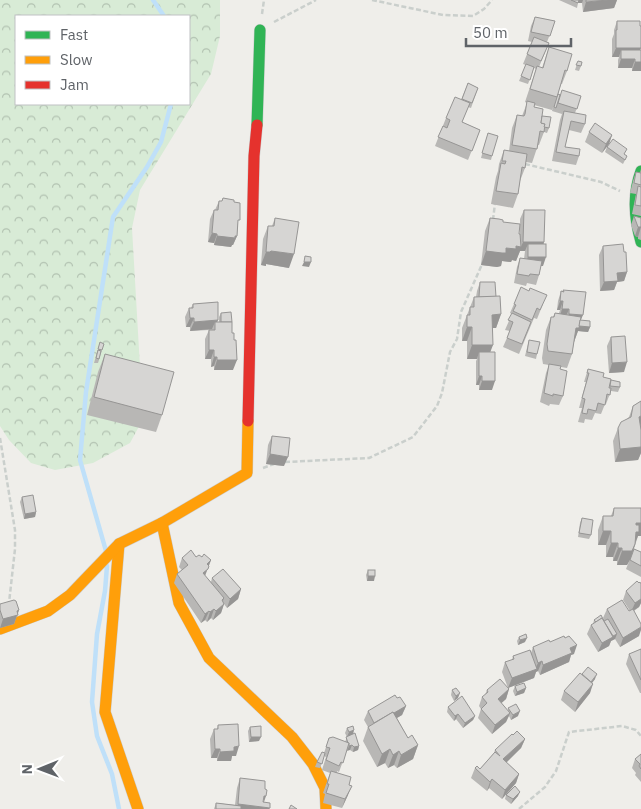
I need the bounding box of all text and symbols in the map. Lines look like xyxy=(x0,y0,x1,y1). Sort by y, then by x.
legend xyxy=(15,15,190,105)
scale bar xyxy=(466,15,571,47)
text: 50 m xyxy=(473,23,508,42)
text: Fast xyxy=(60,25,88,44)
text: Slow xyxy=(60,50,93,69)
text: Jam xyxy=(60,75,89,94)
north arrow xyxy=(15,744,65,794)
text: N xyxy=(18,764,36,774)

